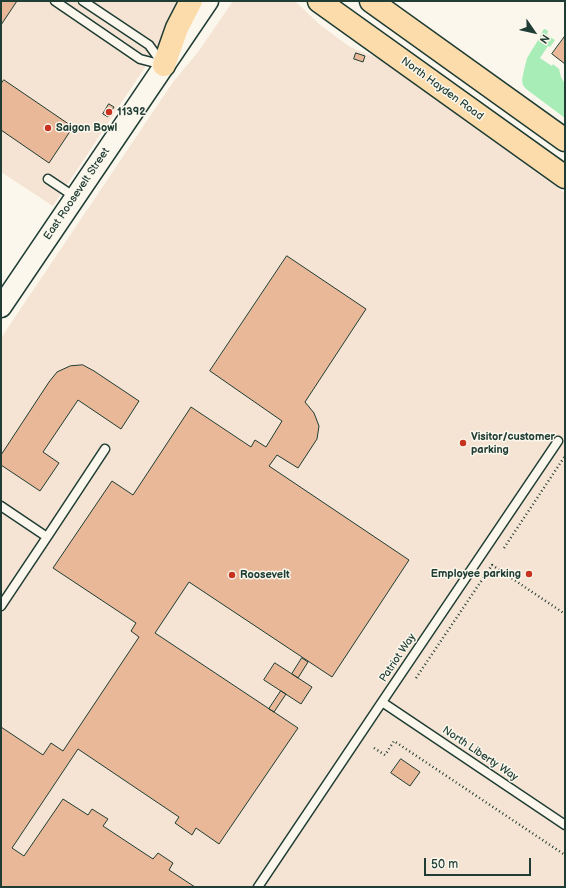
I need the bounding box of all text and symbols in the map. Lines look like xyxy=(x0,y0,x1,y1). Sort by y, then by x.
north arrow xyxy=(514,12,554,52)
text: N xyxy=(537,32,552,46)
street label: North Hayden Road xyxy=(398,55,486,123)
place label: 11392 xyxy=(117,105,146,119)
marker: 11392 xyxy=(104,107,114,117)
place label: Saigon Bowl xyxy=(56,121,117,135)
marker: Saigon Bowl xyxy=(43,123,53,133)
street label: East Roosevelt Street xyxy=(41,145,113,243)
place label: Visitor/customer parking xyxy=(471,430,555,456)
marker: Visitor/customer parking xyxy=(458,438,468,448)
place label: Employee parking xyxy=(431,567,521,581)
place label: Roosevelt xyxy=(240,568,290,582)
marker: Employee parking xyxy=(524,569,534,579)
marker: Roosevelt xyxy=(227,570,237,580)
street label: Patriot Way xyxy=(377,631,419,685)
street label: North Liberty Way xyxy=(440,724,520,784)
scale bar xyxy=(426,850,533,876)
text: 50 m xyxy=(431,857,458,872)

